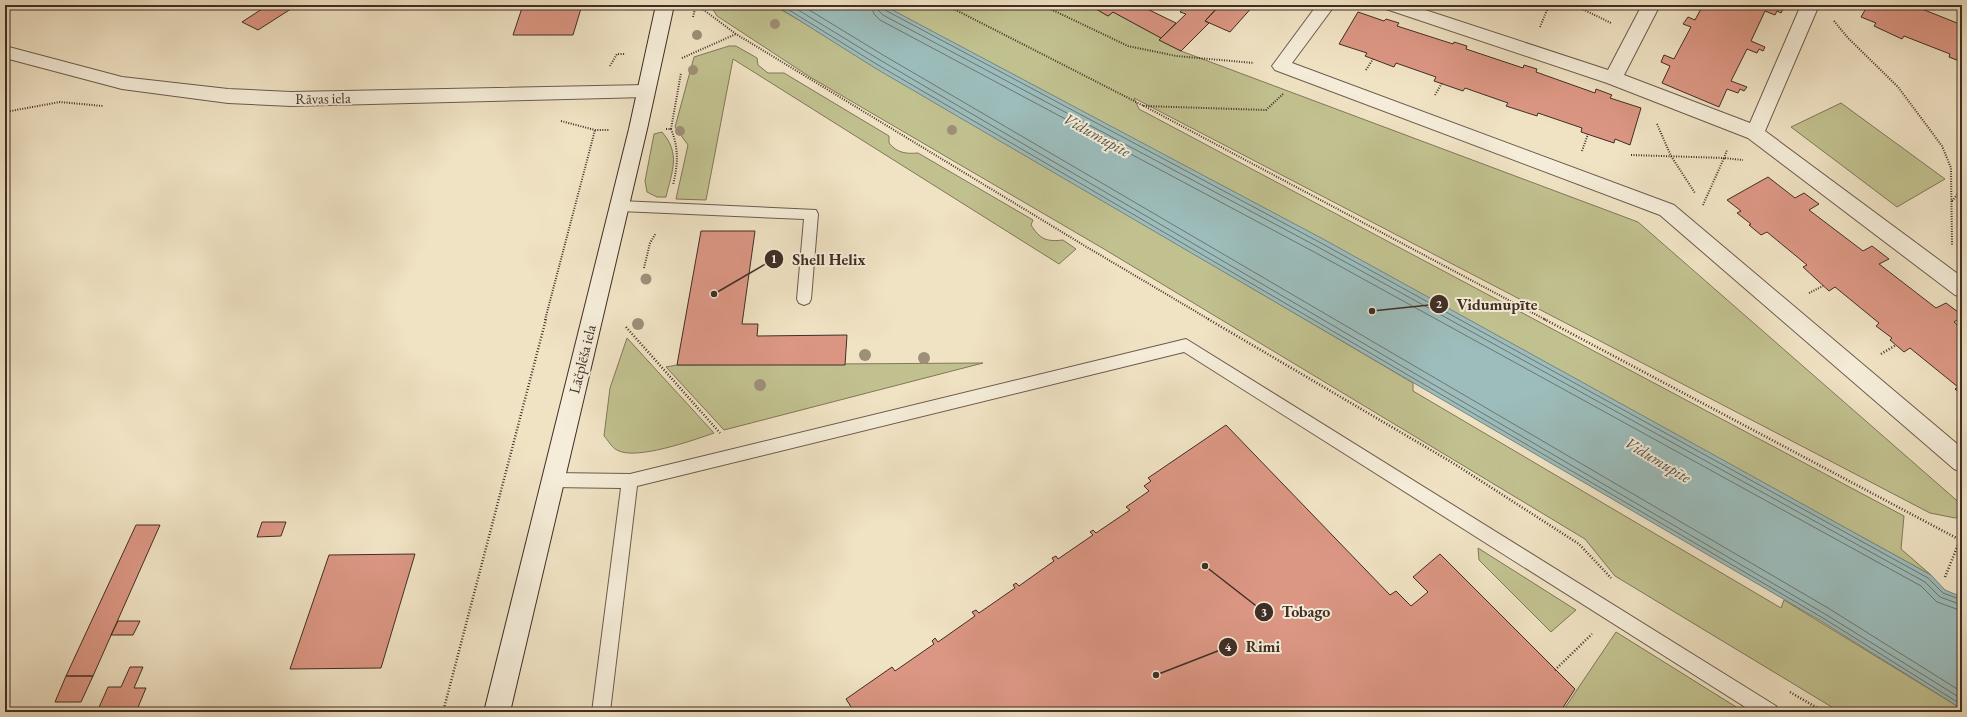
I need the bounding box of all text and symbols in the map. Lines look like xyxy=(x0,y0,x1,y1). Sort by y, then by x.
street label: Rāvas iela xyxy=(295,88,351,108)
water label: Vidumupīte xyxy=(1060,108,1135,162)
callout: Shell Helix xyxy=(764,245,873,273)
text: Shell Helix xyxy=(792,249,866,270)
text: 1 xyxy=(771,251,777,267)
callout: Vidumupīte xyxy=(1429,290,1546,318)
text: Vidumupīte xyxy=(1456,294,1538,315)
text: 2 xyxy=(1436,296,1443,312)
street label: Lāčplēša iela xyxy=(564,322,600,396)
water label: Vidumupīte xyxy=(1621,432,1695,488)
callout: Tobago xyxy=(1254,598,1338,626)
text: Tobago xyxy=(1282,601,1330,622)
text: 3 xyxy=(1261,604,1267,620)
callout: Rimi xyxy=(1218,633,1289,661)
text: Rimi xyxy=(1246,636,1281,657)
text: 4 xyxy=(1225,639,1232,655)

